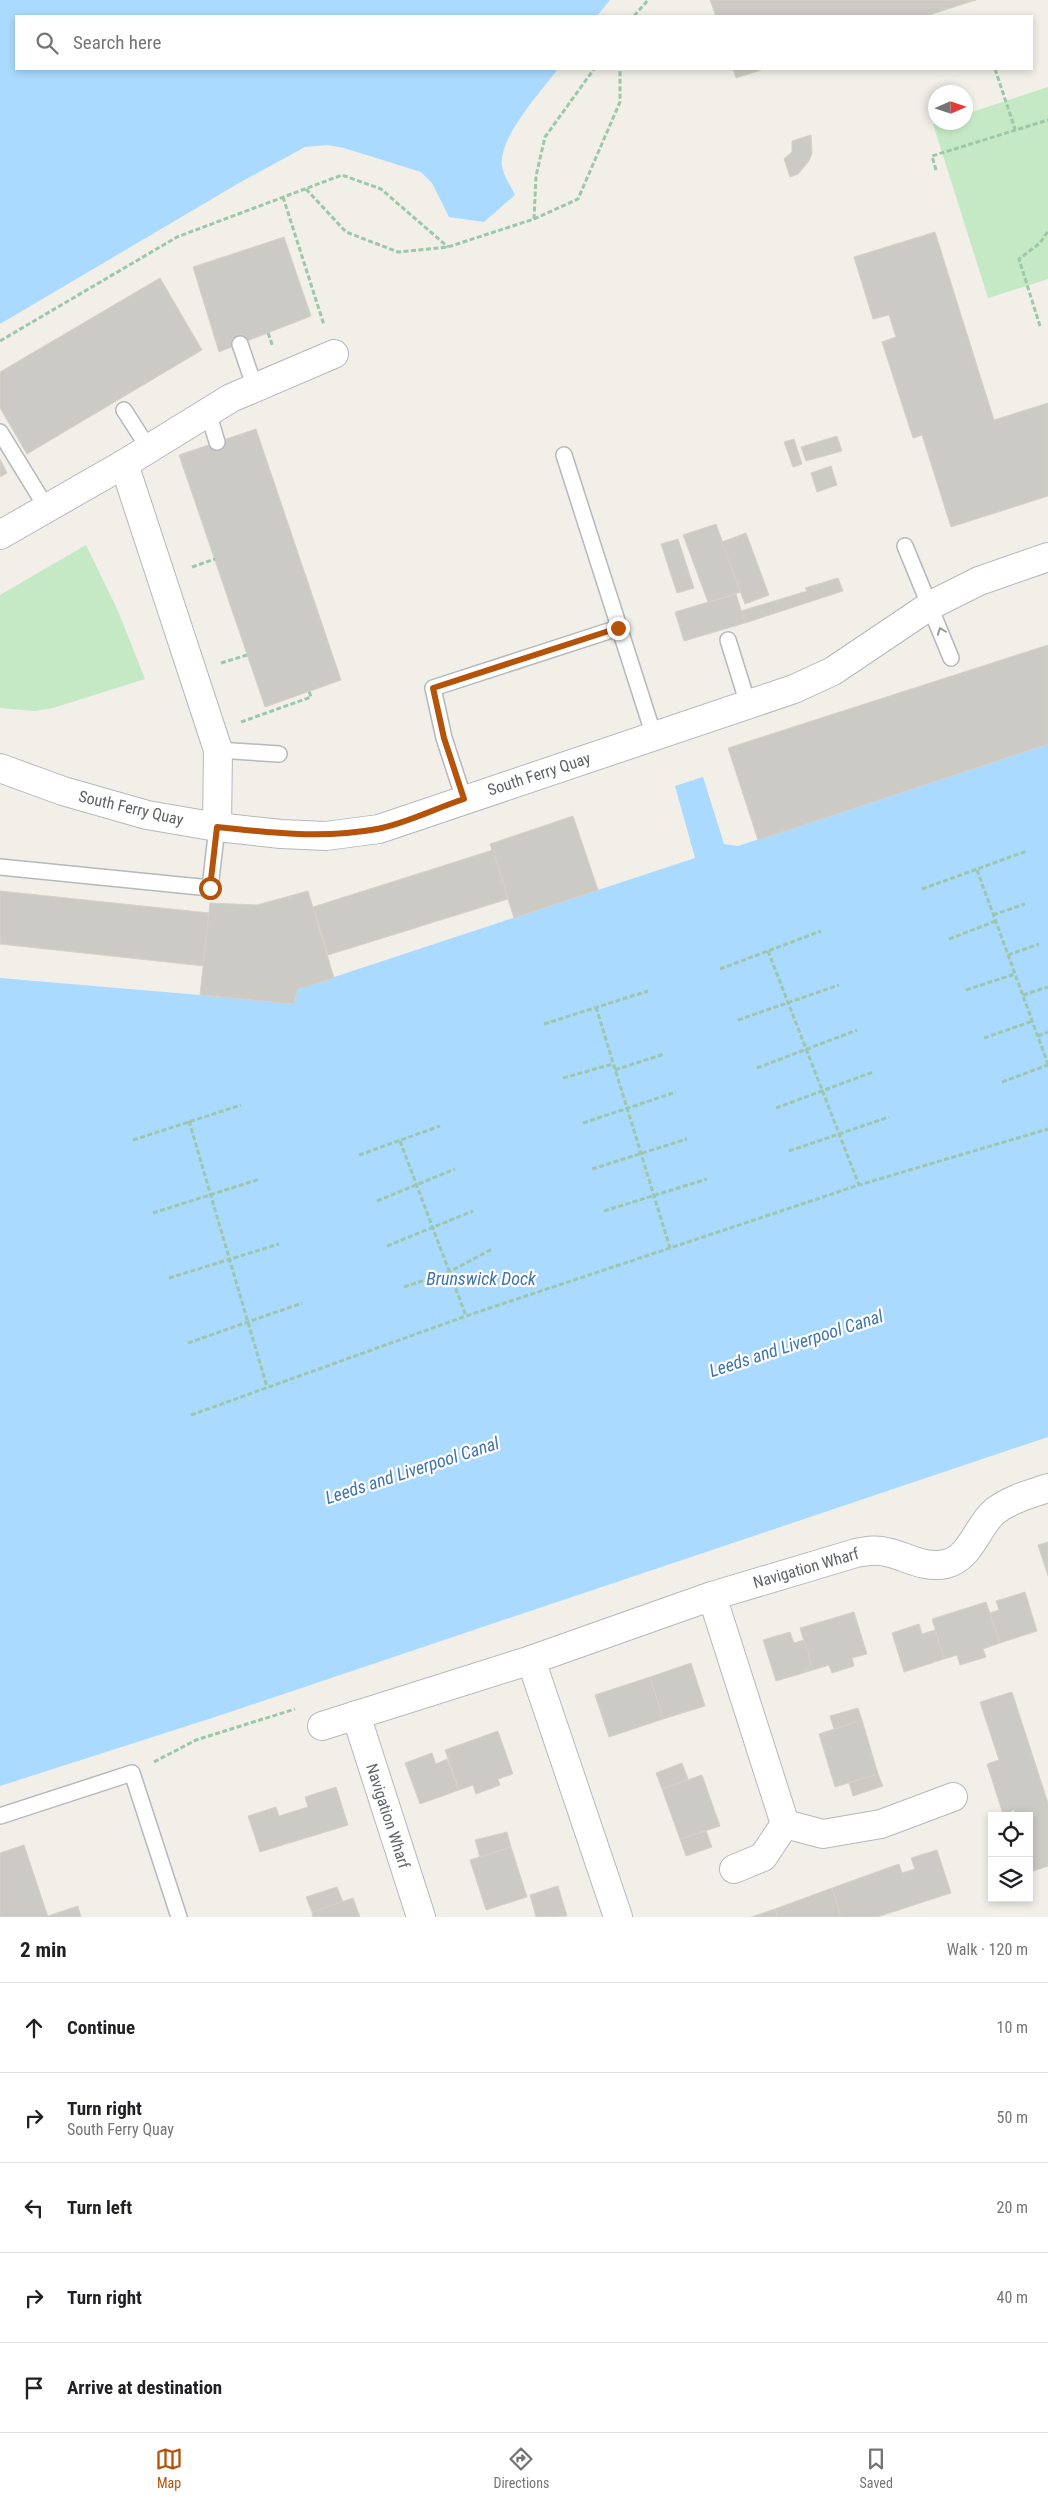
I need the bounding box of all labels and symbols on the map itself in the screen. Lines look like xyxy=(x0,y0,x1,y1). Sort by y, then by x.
north arrow xyxy=(928,85,973,130)
route end xyxy=(607,617,630,640)
one-way arrow xyxy=(937,627,947,636)
street label: South Ferry Quay xyxy=(485,748,593,800)
street label: South Ferry Quay xyxy=(77,787,186,829)
route start xyxy=(199,877,222,900)
water label: Brunswick Dock xyxy=(426,1268,537,1289)
water label: Leeds and Liverpool Canal xyxy=(706,1305,886,1381)
water label: Leeds and Liverpool Canal xyxy=(322,1432,502,1508)
street label: Navigation Wharf xyxy=(751,1544,861,1592)
street label: Navigation Wharf xyxy=(362,1761,414,1871)

